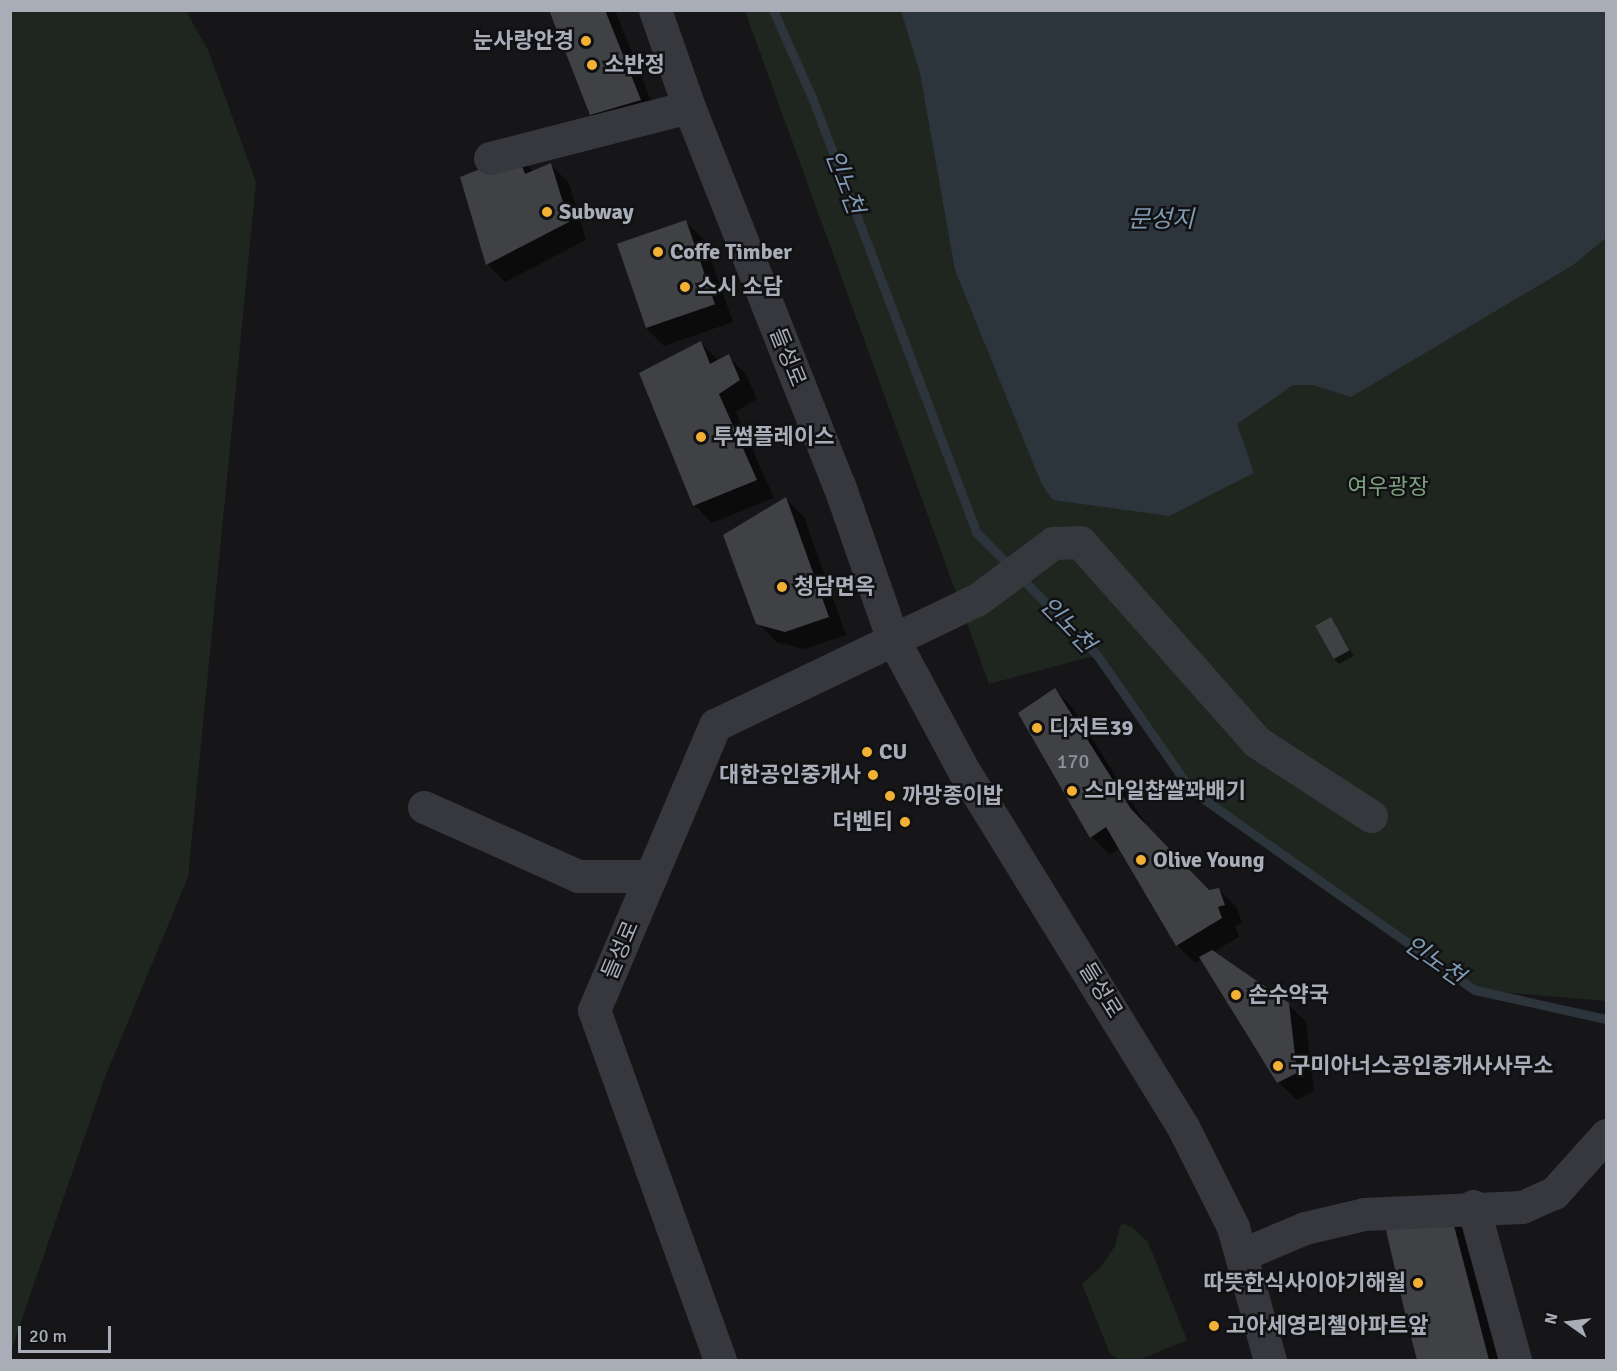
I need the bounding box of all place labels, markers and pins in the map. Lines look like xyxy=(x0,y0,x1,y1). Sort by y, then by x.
place label: 눈사랑안경 xyxy=(473,28,574,54)
marker: 눈사랑안경 xyxy=(579,34,593,48)
place label: 소반정 xyxy=(604,52,665,78)
marker: 소반정 xyxy=(585,58,599,72)
place label: Subway xyxy=(559,199,634,225)
marker: Subway xyxy=(540,205,554,219)
place label: Coffe Timber xyxy=(670,239,792,265)
marker: Coffe Timber xyxy=(651,245,665,259)
place label: 스시 소담 xyxy=(697,274,783,300)
marker: 스시 소담 xyxy=(678,280,692,294)
place label: 투썸플레이스 xyxy=(713,424,834,450)
marker: 투썸플레이스 xyxy=(694,430,708,444)
place label: 청담면옥 xyxy=(794,574,875,600)
marker: 청담면옥 xyxy=(775,580,789,594)
place label: 디저트39 xyxy=(1049,715,1133,741)
marker: 디저트39 xyxy=(1030,721,1044,735)
place label: CU xyxy=(879,739,907,765)
marker: CU xyxy=(860,745,874,759)
place label: 대한공인중개사 xyxy=(719,762,861,788)
marker: 대한공인중개사 xyxy=(866,768,880,782)
place label: 스마일찹쌀꽈배기 xyxy=(1084,778,1246,804)
place label: 까망종이밥 xyxy=(902,783,1003,809)
marker: 스마일찹쌀꽈배기 xyxy=(1065,784,1079,798)
marker: 까망종이밥 xyxy=(883,789,897,803)
place label: 더벤티 xyxy=(832,809,893,835)
marker: 더벤티 xyxy=(898,815,912,829)
place label: Olive Young xyxy=(1153,847,1265,873)
marker: Olive Young xyxy=(1134,853,1148,867)
place label: 손수약국 xyxy=(1248,982,1329,1008)
marker: 손수약국 xyxy=(1229,988,1243,1002)
place label: 구미아너스공인중개사사무소 xyxy=(1290,1053,1553,1079)
marker: 구미아너스공인중개사사무소 xyxy=(1271,1059,1285,1073)
place label: 따뜻한식사이야기해월 xyxy=(1204,1270,1406,1296)
marker: 따뜻한식사이야기해월 xyxy=(1411,1276,1425,1290)
place label: 고아세영리첼아파트앞 xyxy=(1226,1313,1428,1339)
marker: 고아세영리첼아파트앞 xyxy=(1207,1319,1221,1333)

